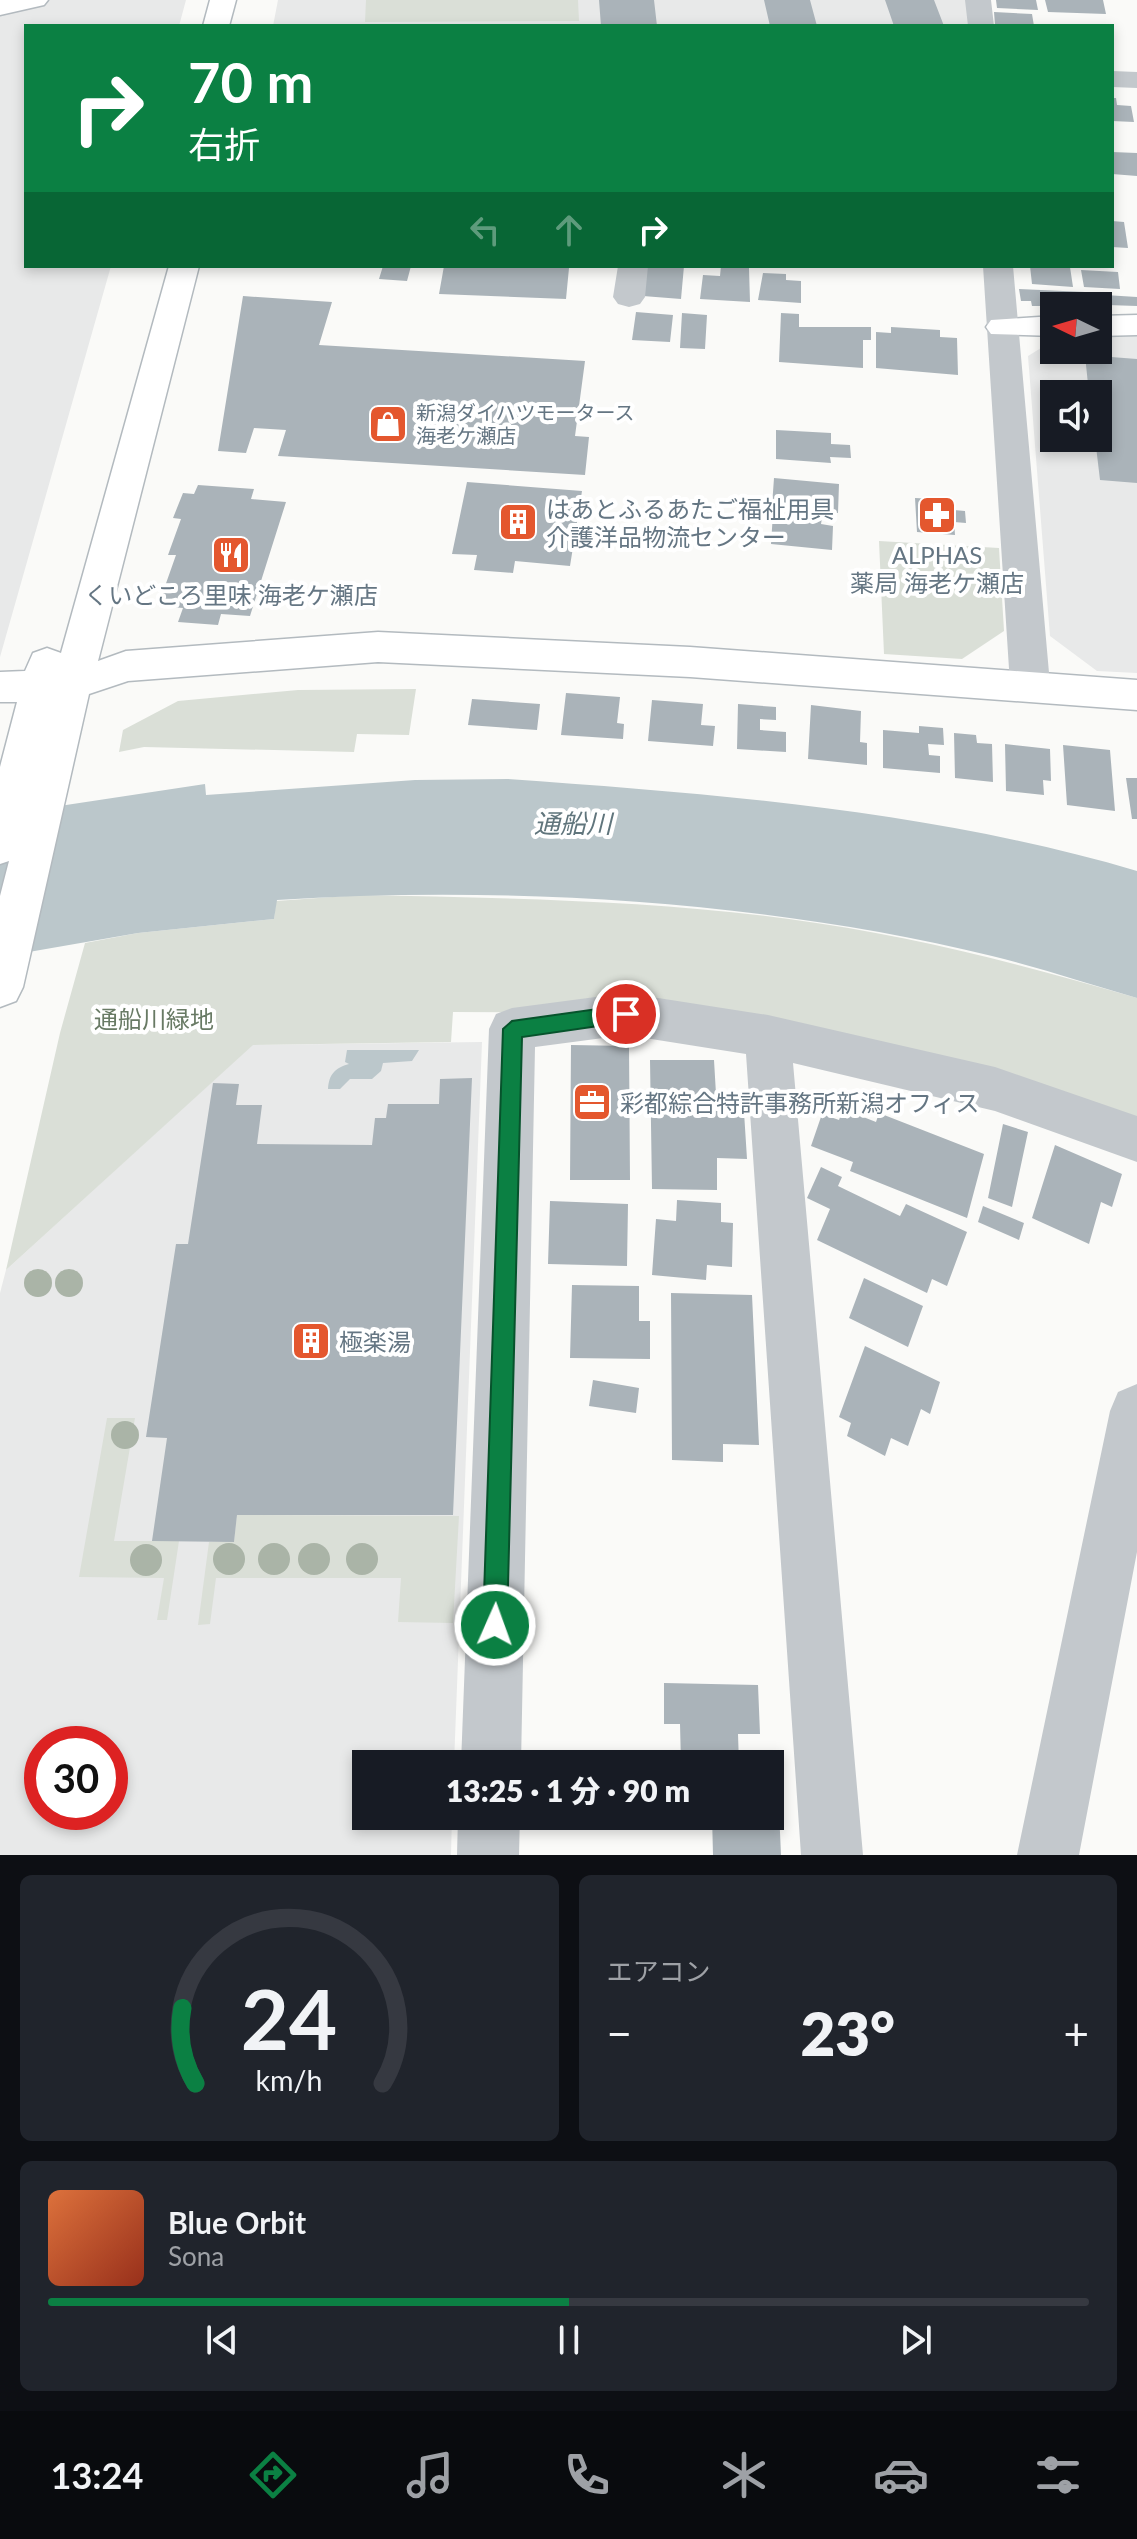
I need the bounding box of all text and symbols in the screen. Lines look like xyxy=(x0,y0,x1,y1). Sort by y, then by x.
text: 70 m xyxy=(188,48,313,115)
icon: right xyxy=(56,56,160,160)
text: 右折 xyxy=(188,122,260,166)
icon: left xyxy=(463,208,507,252)
icon: ahead xyxy=(547,208,591,252)
icon: right xyxy=(631,208,675,252)
north arrow xyxy=(1040,292,1112,364)
map controls xyxy=(1040,292,1112,452)
button: sound xyxy=(1040,380,1112,452)
place label: 新潟ダイハツモータース 海老ケ瀬店 xyxy=(416,400,635,447)
shop icon: 新潟ダイハツモータース 海老ケ瀬店 xyxy=(367,403,409,445)
place label: はあとふるあたご福祉用具 介護洋品物流センター xyxy=(546,494,834,551)
pharmacy icon: ALPHAS 薬局 海老ケ瀬店 xyxy=(916,494,958,536)
building icon: はあとふるあたご福祉用具 介護洋品物流センター xyxy=(497,501,539,543)
restaurant icon: くいどころ里味 海老ケ瀬店 xyxy=(210,534,252,576)
place label: ALPHAS 薬局 海老ケ瀬店 xyxy=(850,540,1024,597)
place label: くいどころ里味 海老ケ瀬店 xyxy=(84,580,378,609)
water label: 通船川 xyxy=(534,807,615,839)
pin xyxy=(592,980,660,1048)
icon: arrive xyxy=(604,992,648,1036)
park label: 通船川緑地 xyxy=(94,1004,214,1033)
office icon: 彩都綜合特許事務所新潟オフィス xyxy=(571,1081,613,1123)
place label: 彩都綜合特許事務所新潟オフィス xyxy=(620,1088,980,1117)
building icon: 極楽湯 xyxy=(290,1320,332,1362)
place label: 極楽湯 xyxy=(339,1327,411,1356)
position arrow xyxy=(453,1583,537,1667)
speed limit sign: 30 xyxy=(24,1726,128,1830)
text: 13:25 · 1 分 · 90 m xyxy=(446,1772,690,1808)
text: エアコン xyxy=(607,1955,711,1987)
text: 24 xyxy=(241,1968,338,2068)
text: 23° xyxy=(800,1997,895,2069)
text: − xyxy=(607,2007,632,2059)
text: + xyxy=(1063,2007,1089,2059)
text: km/h xyxy=(256,2063,323,2097)
text: Blue Orbit xyxy=(168,2204,306,2240)
text: Sona xyxy=(168,2240,224,2272)
icon: previous xyxy=(200,2318,244,2362)
icon: pause xyxy=(547,2318,591,2362)
icon: next xyxy=(894,2318,938,2362)
icon: directions xyxy=(245,2447,301,2503)
icon: music xyxy=(402,2447,458,2503)
icon: phone xyxy=(559,2447,615,2503)
icon: climate xyxy=(716,2447,772,2503)
icon: car xyxy=(873,2447,929,2503)
icon: filters xyxy=(1030,2447,1086,2503)
text: 13:24 xyxy=(51,2453,143,2497)

